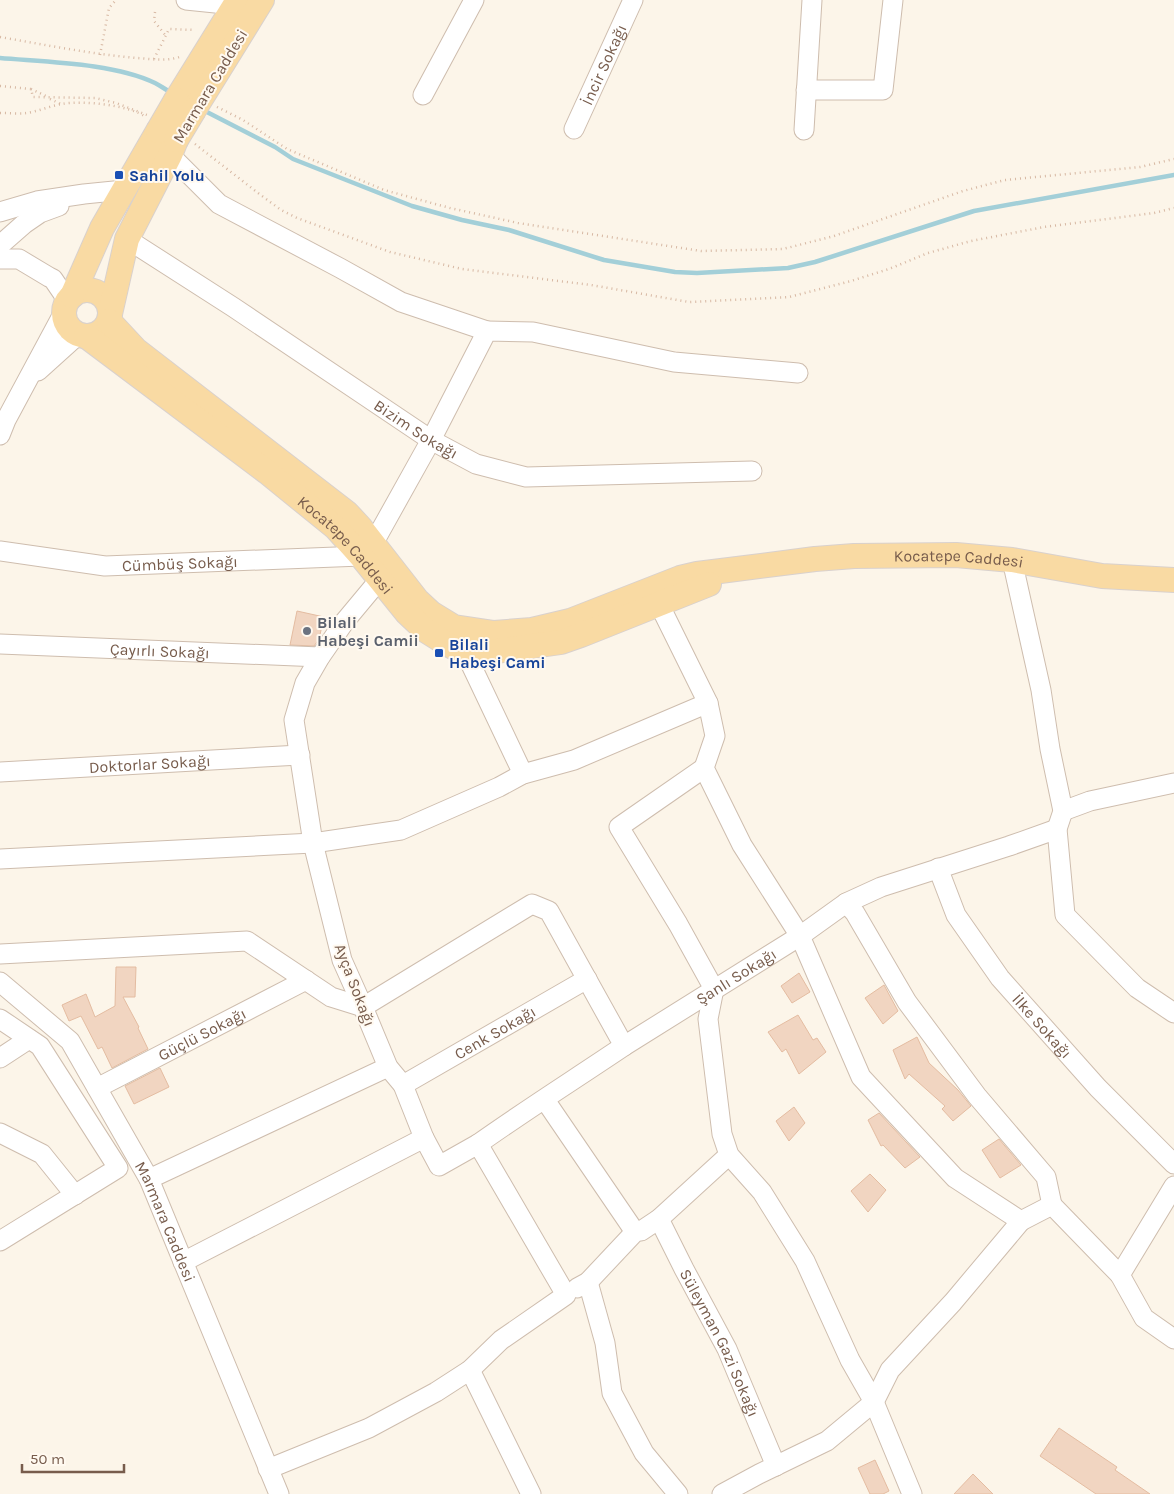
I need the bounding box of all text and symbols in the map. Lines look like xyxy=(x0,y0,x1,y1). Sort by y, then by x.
street label: İncir Sokağı xyxy=(577,21,630,108)
street label: Marmara Caddesi xyxy=(169,26,251,146)
place label: Sahil Yolu xyxy=(129,166,205,185)
marker: Sahil Yolu xyxy=(113,169,125,181)
street label: Bizim Sokağı xyxy=(371,395,462,462)
street label: Kocatepe Caddesi xyxy=(294,491,397,598)
street label: Kocatepe Caddesi xyxy=(894,545,1025,571)
street label: Cümbüş Sokağı xyxy=(122,551,238,575)
place label: Bilali Habeşi Camii xyxy=(317,613,419,650)
marker: Bilali Habeşi Camii xyxy=(301,625,313,637)
place label: Bilali Habeşi Cami xyxy=(449,635,546,672)
street label: Çayırlı Sokağı xyxy=(110,639,210,662)
marker: Bilali Habeşi Cami xyxy=(433,647,445,659)
street label: Doktorlar Sokağı xyxy=(88,751,211,776)
street label: Ayça Sokağı xyxy=(331,941,379,1029)
street label: Şanlı Sokağı xyxy=(692,944,780,1008)
street label: İlke Sokağı xyxy=(1009,989,1076,1062)
street label: Cenk Sokağı xyxy=(451,1001,539,1063)
street label: Güçlü Sokağı xyxy=(155,1003,249,1064)
street label: Marmara Caddesi xyxy=(131,1158,200,1284)
street label: Süleyman Gazi Sokağı xyxy=(676,1265,764,1419)
scale bar xyxy=(22,1442,125,1474)
text: 50 m xyxy=(30,1450,65,1468)

